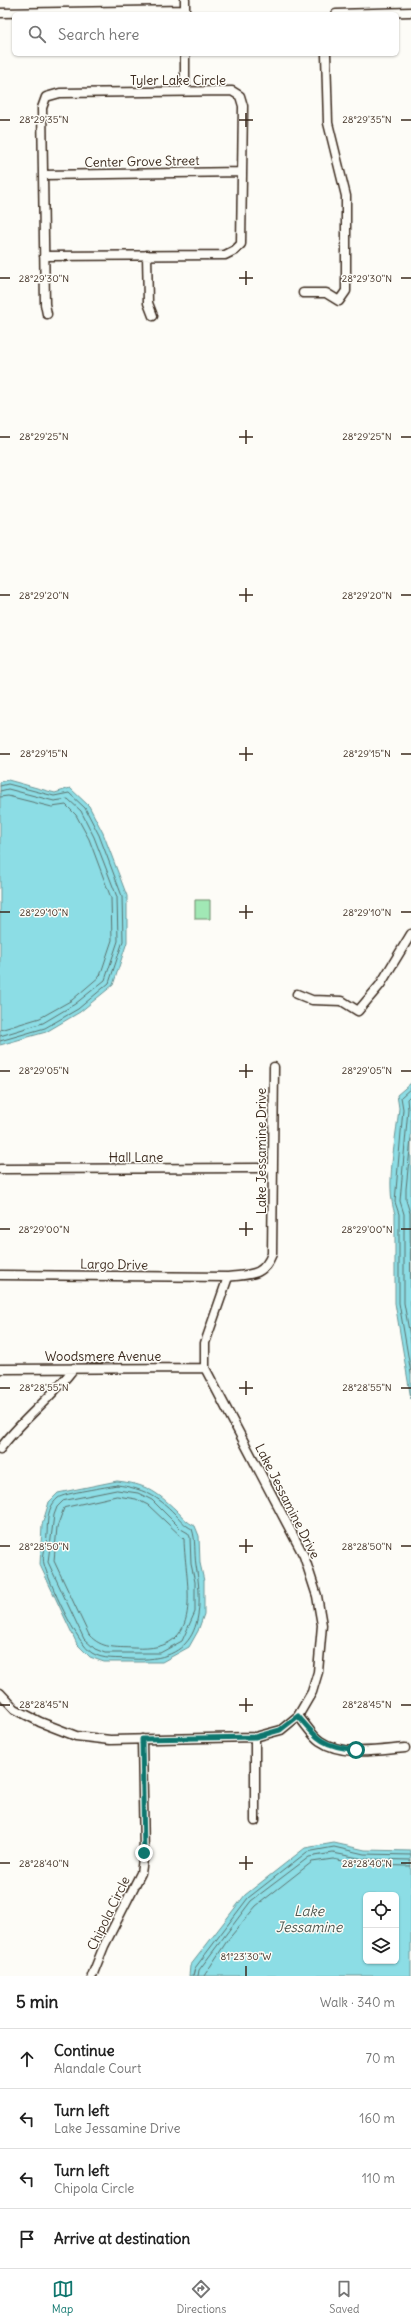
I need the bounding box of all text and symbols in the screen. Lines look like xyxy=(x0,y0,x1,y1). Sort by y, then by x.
search box xyxy=(12,12,399,56)
icon: search xyxy=(26,23,48,45)
text: Search here xyxy=(58,25,139,44)
street label: Tyler Lake Circle xyxy=(130,72,226,89)
text: 28°29'35"N xyxy=(19,113,69,126)
text: 28°29'35"N xyxy=(342,113,392,126)
street label: Center Grove Street xyxy=(84,152,200,171)
text: 28°29'30"N xyxy=(19,272,69,285)
text: 28°29'30"N xyxy=(342,272,392,285)
text: 28°29'25"N xyxy=(19,430,69,443)
text: 28°29'25"N xyxy=(342,430,392,443)
text: 28°29'20"N xyxy=(19,589,69,602)
text: 28°29'20"N xyxy=(342,589,392,602)
text: 28°29'15"N xyxy=(20,747,68,760)
text: 28°29'15"N xyxy=(343,747,391,760)
text: 28°29'10"N xyxy=(20,906,68,919)
text: 28°29'10"N xyxy=(343,906,391,919)
text: 28°29'05"N xyxy=(19,1064,69,1077)
text: 28°29'05"N xyxy=(342,1064,392,1077)
street label: Lake Jessamine Drive xyxy=(253,1088,270,1214)
street label: Hall Lane xyxy=(109,1149,163,1166)
text: 28°29'00"N xyxy=(18,1223,70,1236)
text: 28°29'00"N xyxy=(341,1223,393,1236)
street label: Largo Drive xyxy=(80,1255,148,1274)
street label: Woodsmere Avenue xyxy=(45,1348,161,1365)
text: 28°28'55"N xyxy=(19,1381,69,1394)
text: 28°28'55"N xyxy=(342,1381,392,1394)
street label: Lake Jessamine Drive xyxy=(251,1441,324,1561)
text: 28°28'50"N xyxy=(19,1540,69,1553)
text: 28°28'50"N xyxy=(342,1540,392,1553)
text: 28°28'45"N xyxy=(19,1698,69,1711)
text: 28°28'45"N xyxy=(342,1698,392,1711)
route start xyxy=(347,1741,365,1759)
route end xyxy=(135,1844,153,1862)
text: 28°28'40"N xyxy=(19,1857,69,1870)
text: 28°28'40"N xyxy=(342,1857,392,1870)
street label: Chipola Circle xyxy=(83,1873,134,1953)
map controls xyxy=(363,1892,399,1964)
button: locate xyxy=(363,1892,399,1928)
water label: Lake Jessamine xyxy=(276,1902,344,1936)
button: layers xyxy=(363,1928,399,1964)
text: 81°23'30"W xyxy=(221,1950,271,1963)
text: 5 min xyxy=(16,1991,58,2013)
text: Walk · 340 m xyxy=(320,1994,395,2011)
text: Continue xyxy=(54,2041,115,2060)
icon: ahead xyxy=(16,2048,38,2070)
text: 70 m xyxy=(366,2050,395,2067)
text: Alandale Court xyxy=(54,2060,141,2077)
text: Turn left xyxy=(54,2101,109,2120)
icon: left xyxy=(16,2108,38,2130)
text: 160 m xyxy=(359,2110,395,2127)
text: Lake Jessamine Drive xyxy=(54,2120,181,2137)
text: Turn left xyxy=(54,2161,109,2180)
icon: left xyxy=(16,2168,38,2190)
text: 110 m xyxy=(362,2170,395,2187)
text: Chipola Circle xyxy=(54,2180,134,2197)
icon: arrive xyxy=(16,2228,38,2250)
text: Arrive at destination xyxy=(54,2229,190,2248)
tab: Map xyxy=(52,2278,74,2316)
tab: Directions xyxy=(177,2278,226,2316)
tab: Saved xyxy=(329,2278,359,2316)

